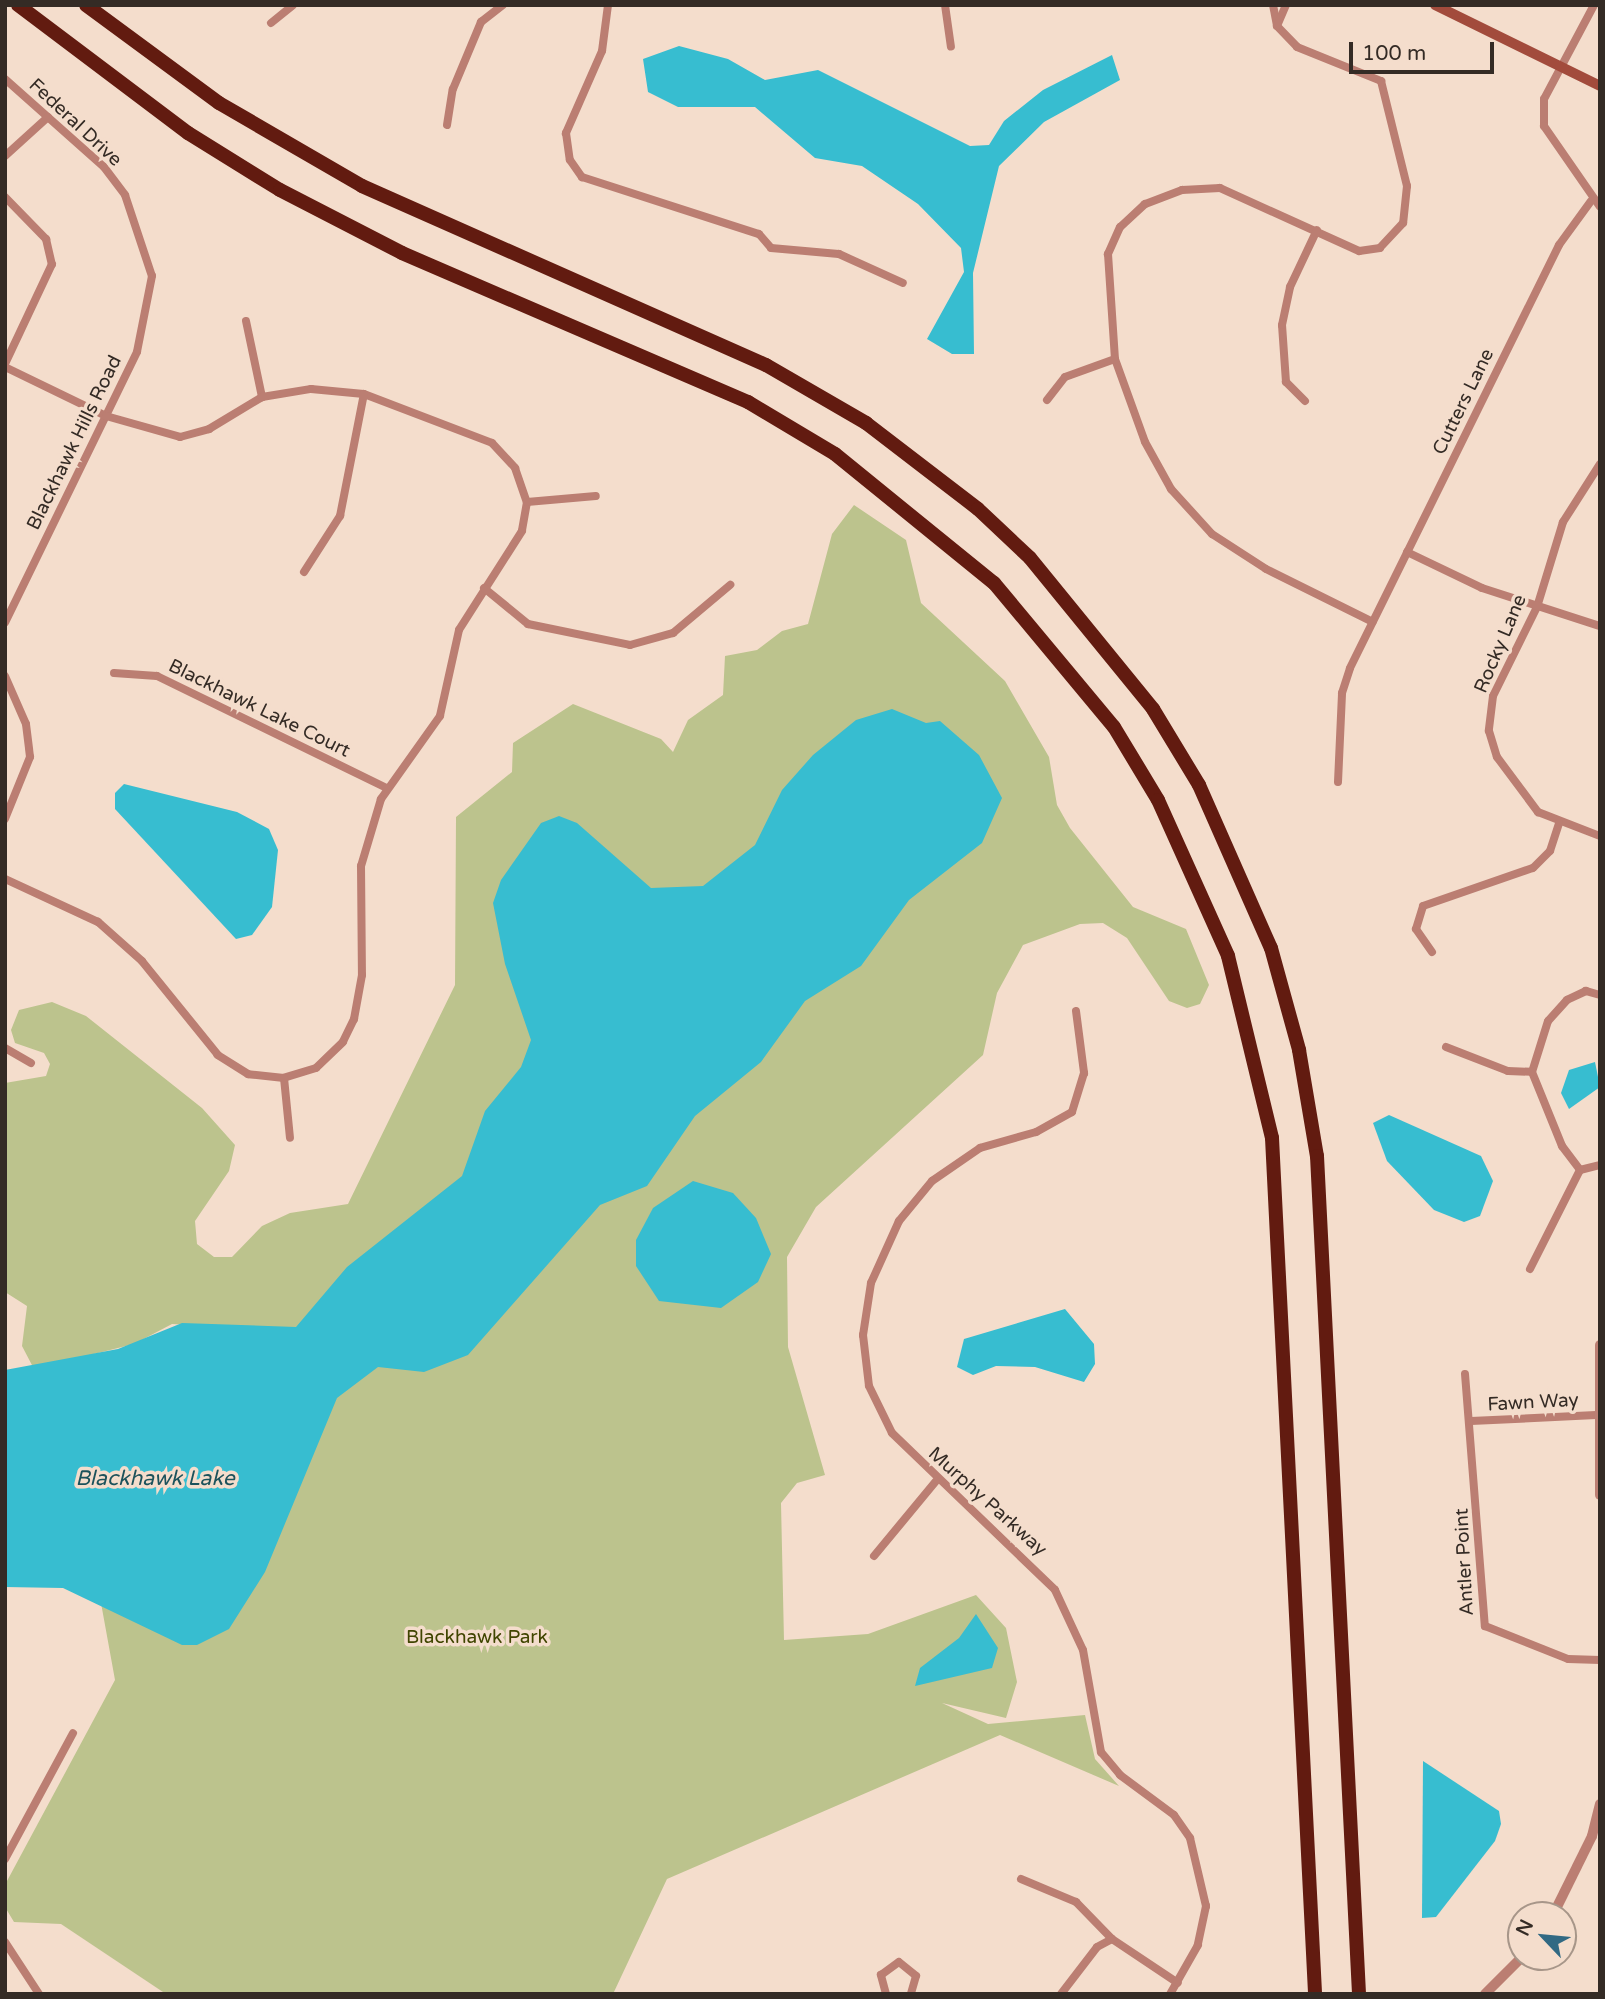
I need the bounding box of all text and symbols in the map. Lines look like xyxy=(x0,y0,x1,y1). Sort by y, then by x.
scale bar xyxy=(1353,28,1498,72)
text: 100 m xyxy=(1362,41,1426,66)
street label: Federal Drive xyxy=(24,74,126,172)
street label: Cutters Lane xyxy=(1429,345,1499,459)
street label: Blackhawk Hills Road xyxy=(23,352,127,534)
street label: Rocky Lane xyxy=(1470,591,1532,697)
street label: Blackhawk Lake Court xyxy=(164,655,354,763)
street label: Fawn Way xyxy=(1487,1389,1579,1417)
street label: Murphy Parkway xyxy=(923,1443,1051,1561)
water label: Blackhawk Lake xyxy=(75,1466,235,1492)
street label: Antler Point xyxy=(1451,1508,1479,1616)
park label: Blackhawk Park xyxy=(406,1627,548,1649)
north arrow xyxy=(1507,1901,1577,1971)
text: N xyxy=(1512,1916,1538,1939)

